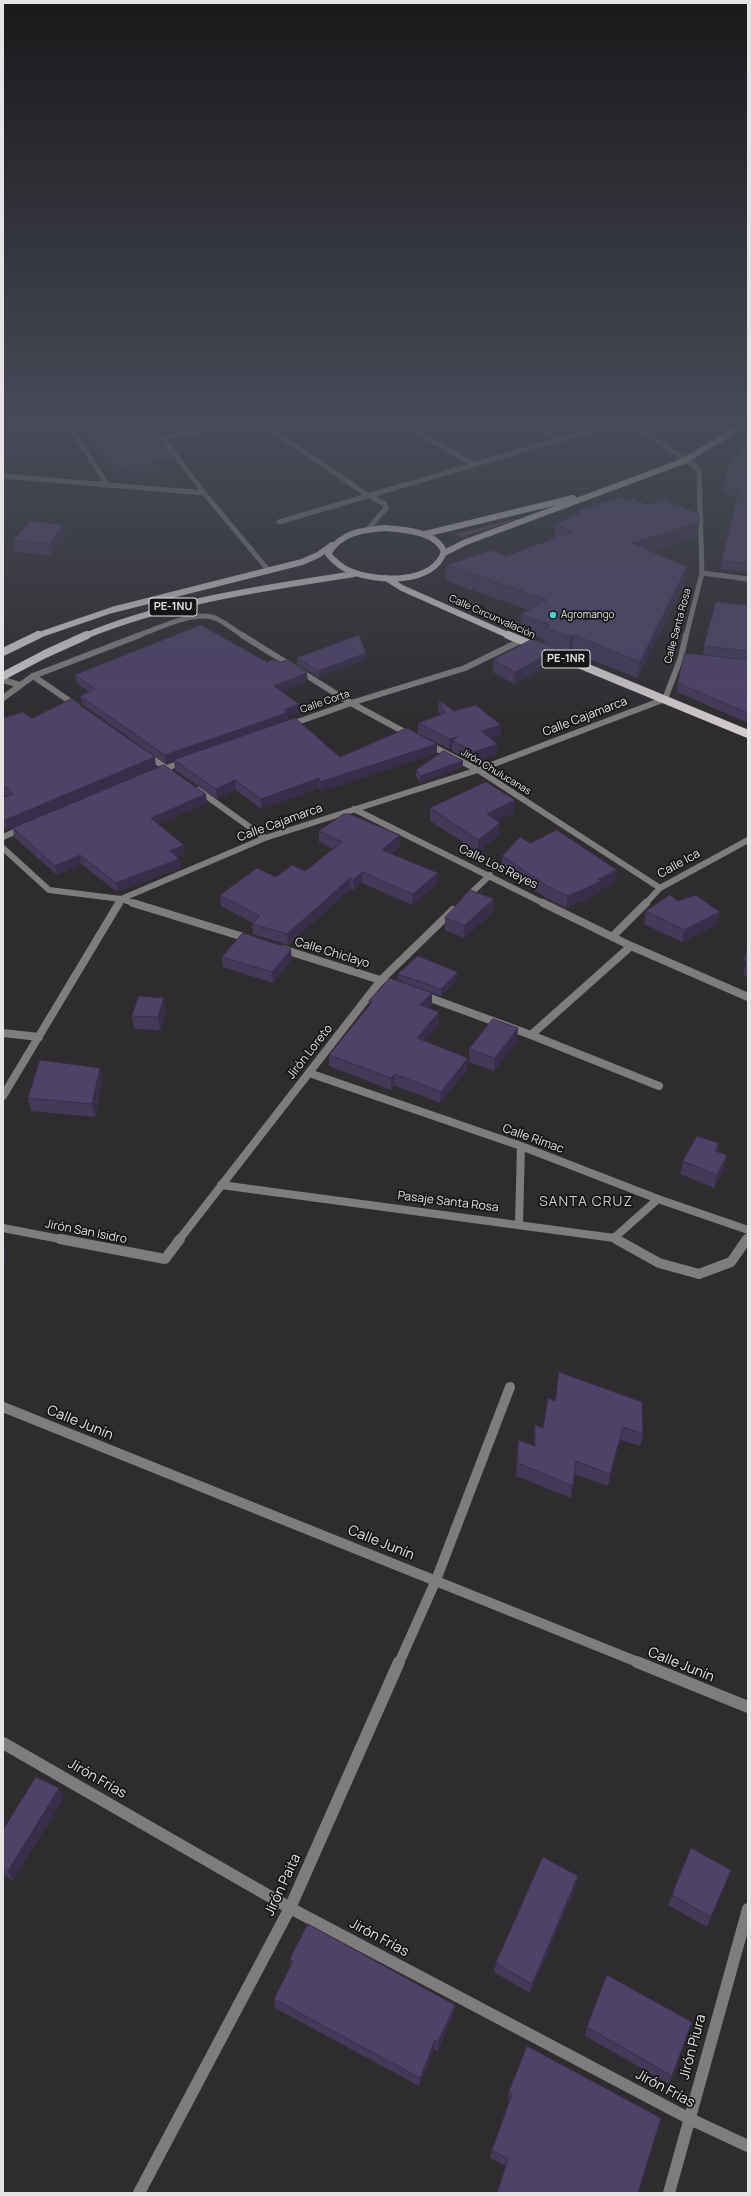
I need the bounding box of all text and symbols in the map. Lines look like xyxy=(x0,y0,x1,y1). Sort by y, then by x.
street label: Calle Santa Rosa xyxy=(662,587,694,665)
street label: Calle Circunvalación xyxy=(447,593,537,641)
road number: PE-1NU xyxy=(149,598,197,616)
place label: Agromango xyxy=(561,609,614,621)
marker: Agromango xyxy=(548,610,558,620)
road number: PE-1NR xyxy=(542,650,590,668)
street label: Calle Corta xyxy=(299,688,351,716)
street label: Calle Cajamarca xyxy=(541,694,629,740)
street label: Jirón Chulucanas xyxy=(459,746,533,798)
street label: Calle Cajamarca xyxy=(235,801,325,845)
street label: Calle Los Reyes xyxy=(456,842,540,892)
street label: Calle Ica xyxy=(655,846,703,882)
street label: Calle Chiclayo xyxy=(293,935,371,971)
street label: Jirón Loreto xyxy=(284,1022,336,1082)
street label: Calle Rímac xyxy=(500,1121,566,1157)
street label: Pasaje Santa Rosa xyxy=(397,1189,499,1215)
district label: SANTA CRUZ xyxy=(539,1194,633,1210)
street label: Jirón San Isidro xyxy=(44,1217,128,1247)
street label: Calle Junín xyxy=(44,1402,116,1444)
street label: Calle Junín xyxy=(345,1522,417,1564)
street label: Calle Junín xyxy=(645,1644,717,1686)
street label: Jirón Frías xyxy=(65,1756,129,1802)
street label: Jirón Paita xyxy=(261,1851,305,1919)
street label: Jirón Frías xyxy=(347,1915,411,1961)
street label: Jirón Piura xyxy=(676,2013,710,2081)
street label: Jirón Frías xyxy=(633,2066,697,2112)

